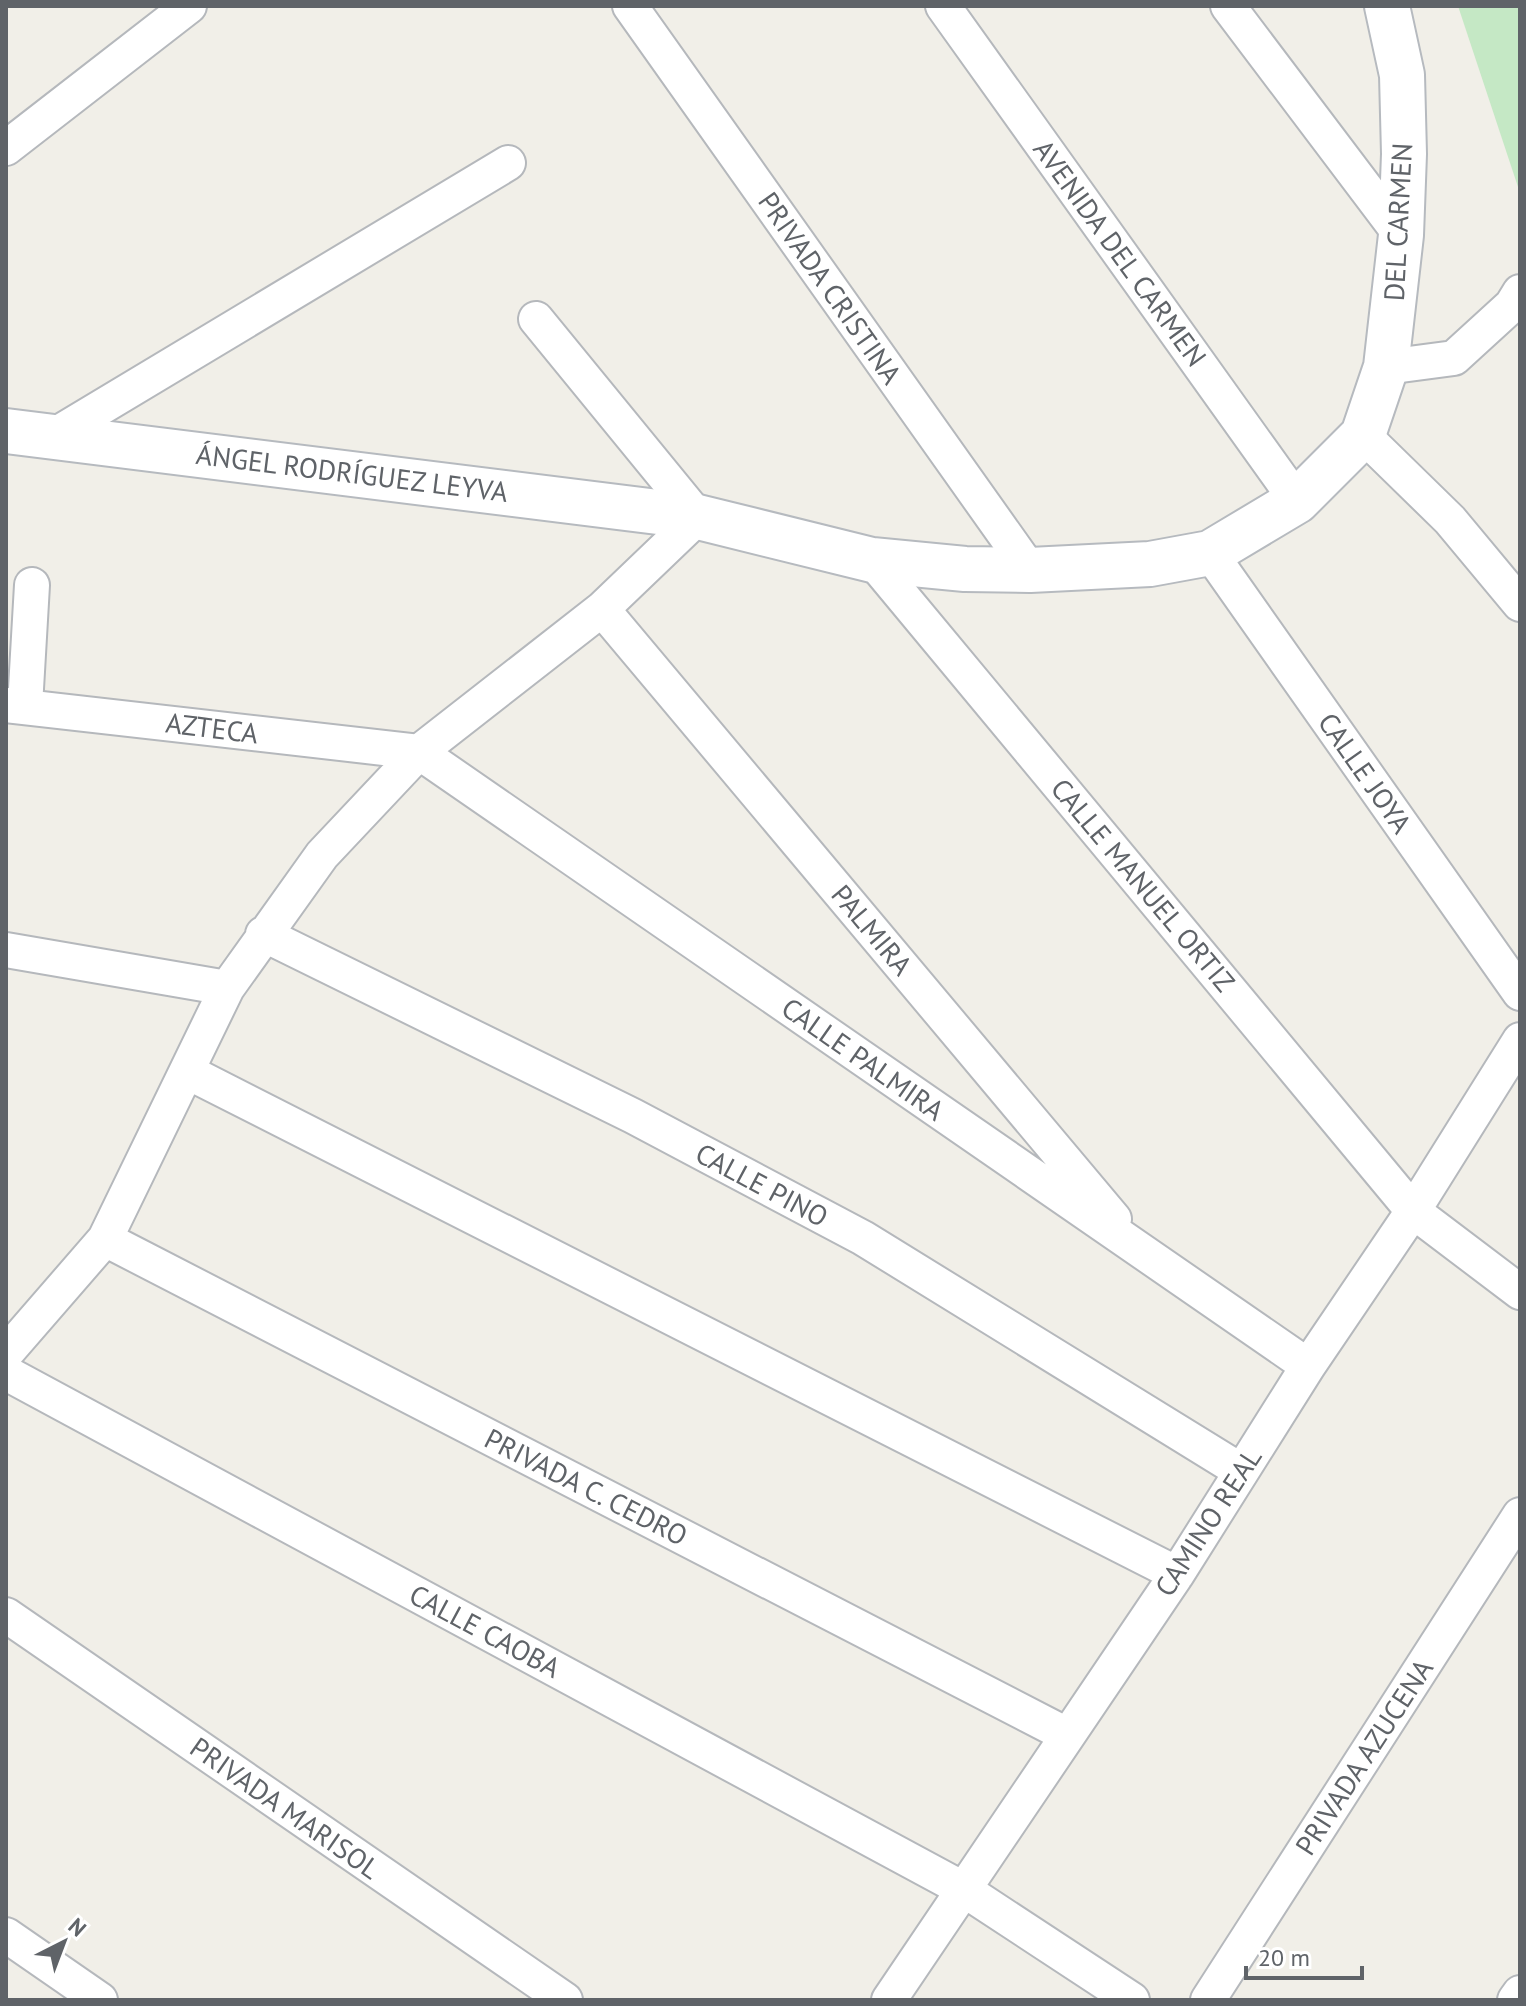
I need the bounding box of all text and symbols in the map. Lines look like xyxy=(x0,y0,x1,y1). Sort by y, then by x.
street label: AVENIDA DEL CARMEN xyxy=(1026,132,1215,373)
street label: DEL CARMEN xyxy=(1375,142,1420,302)
street label: PRIVADA CRISTINA xyxy=(750,184,911,392)
street label: ÁNGEL RODRÍGUEZ LEYVA xyxy=(194,435,511,510)
street label: AZTECA xyxy=(164,703,261,752)
street label: CALLE JOYA xyxy=(1310,705,1421,841)
street label: CALLE MANUEL ORTIZ xyxy=(1043,770,1244,999)
street label: PALMIRA xyxy=(824,877,921,983)
street label: CALLE PALMIRA xyxy=(775,989,952,1129)
street label: CALLE PINO xyxy=(690,1134,835,1235)
street label: PRIVADA C. CEDRO xyxy=(478,1419,694,1554)
street label: CAMINO REAL xyxy=(1146,1440,1269,1603)
street label: CALLE CAOBA xyxy=(403,1575,568,1686)
street label: PRIVADA AZUCENA xyxy=(1286,1651,1441,1862)
street label: PRIVADA MARISOL xyxy=(183,1728,387,1887)
north arrow xyxy=(24,1902,104,1982)
text: N xyxy=(63,1912,92,1942)
scale bar xyxy=(1246,1930,1362,1980)
text: 20 m xyxy=(1258,1942,1310,1973)

